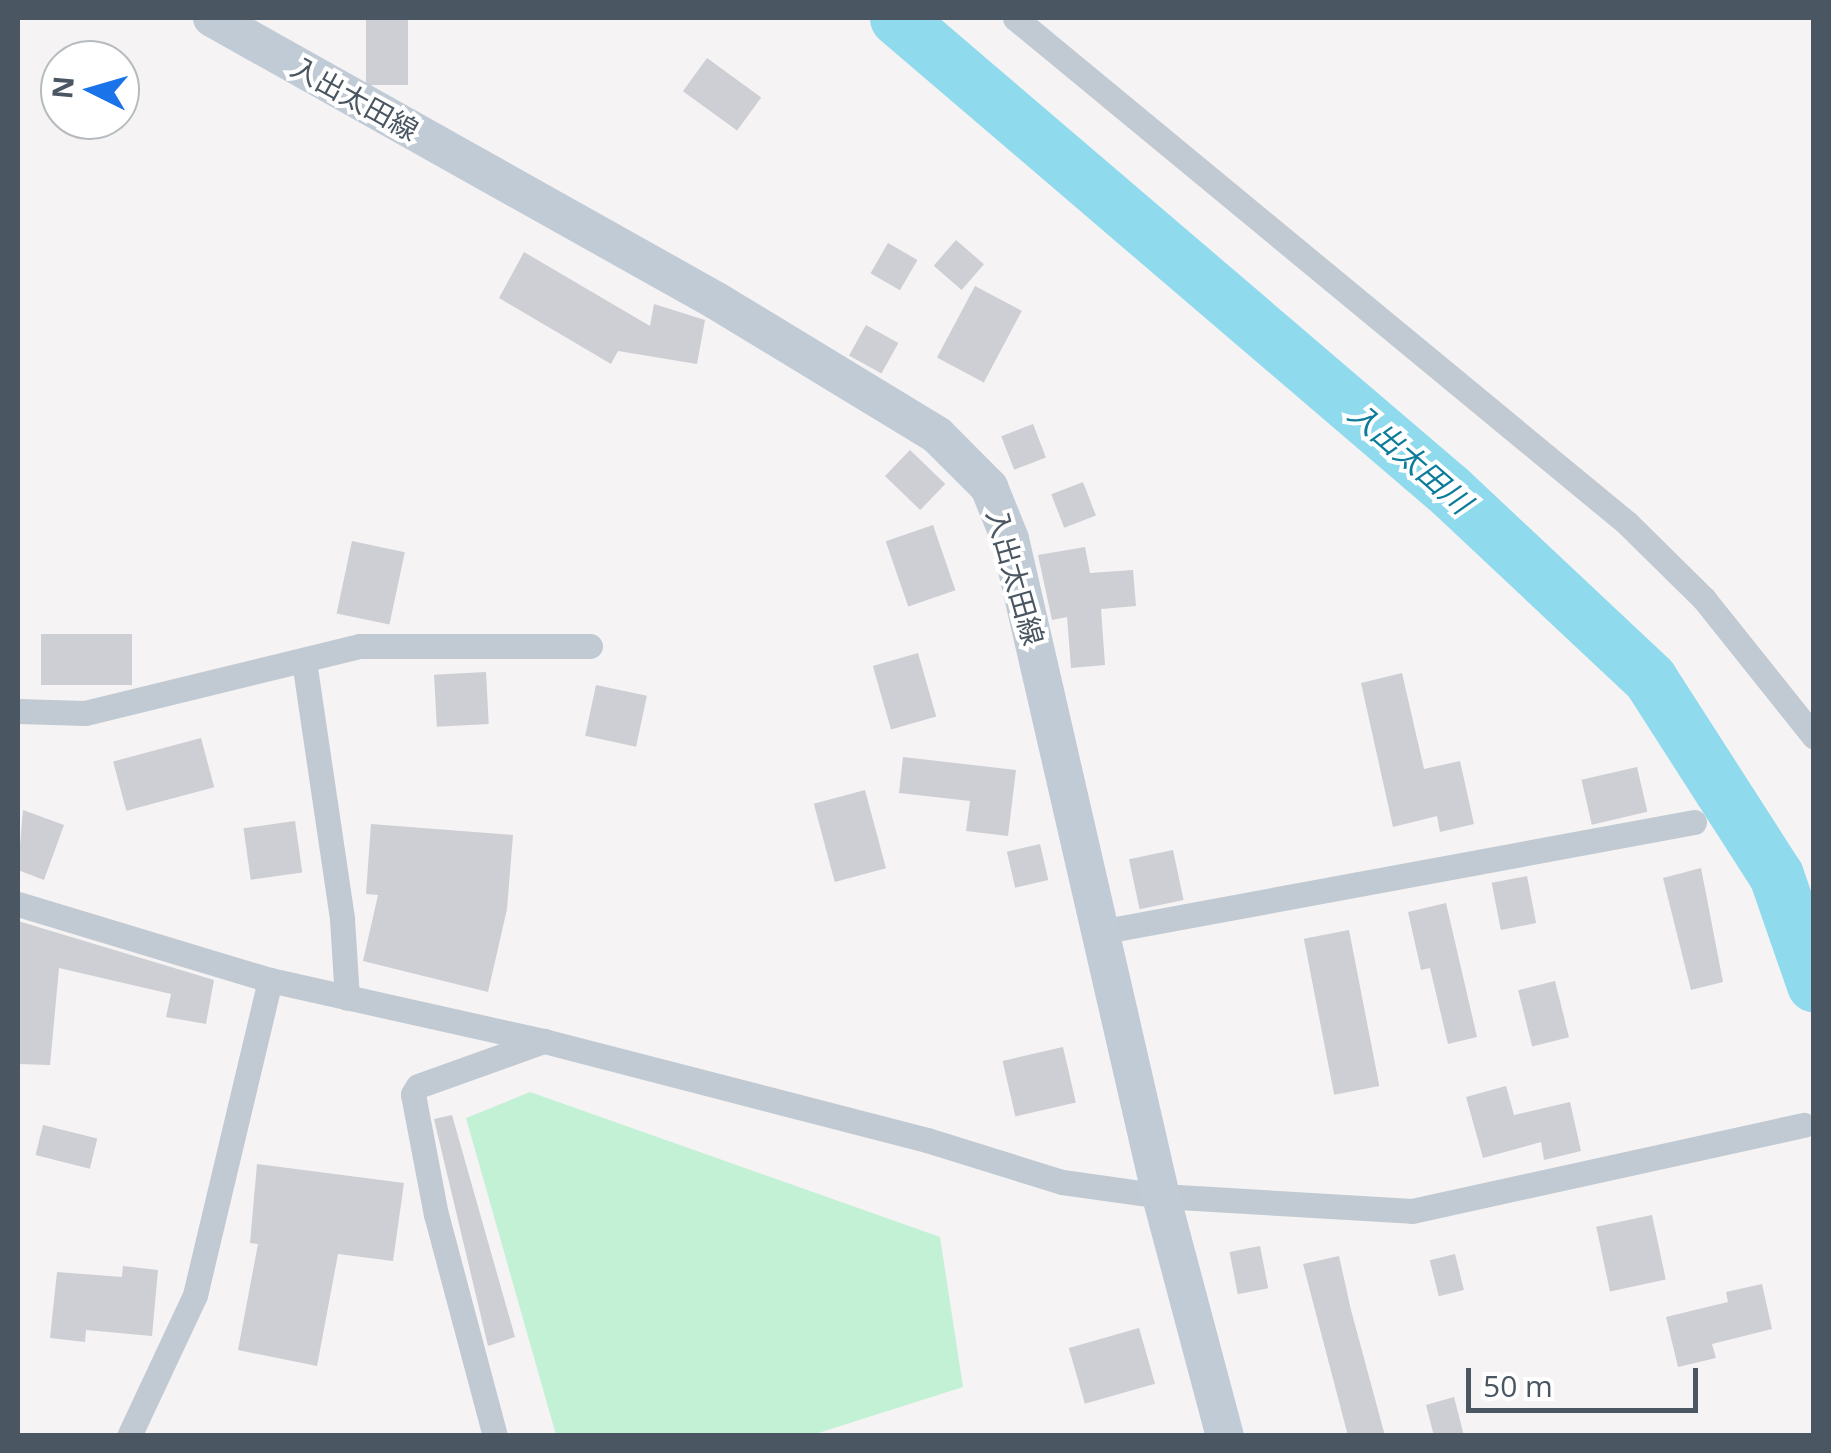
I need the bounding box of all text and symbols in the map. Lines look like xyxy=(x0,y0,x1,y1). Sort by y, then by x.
north arrow xyxy=(40,40,140,140)
street label: 入出太田線 xyxy=(286,49,424,147)
text: N xyxy=(42,75,82,101)
water label: 入出太田川 xyxy=(1342,395,1478,521)
street label: 入出太田線 xyxy=(981,505,1051,649)
scale bar xyxy=(1471,1348,1704,1410)
text: 50 m xyxy=(1483,1365,1553,1406)

